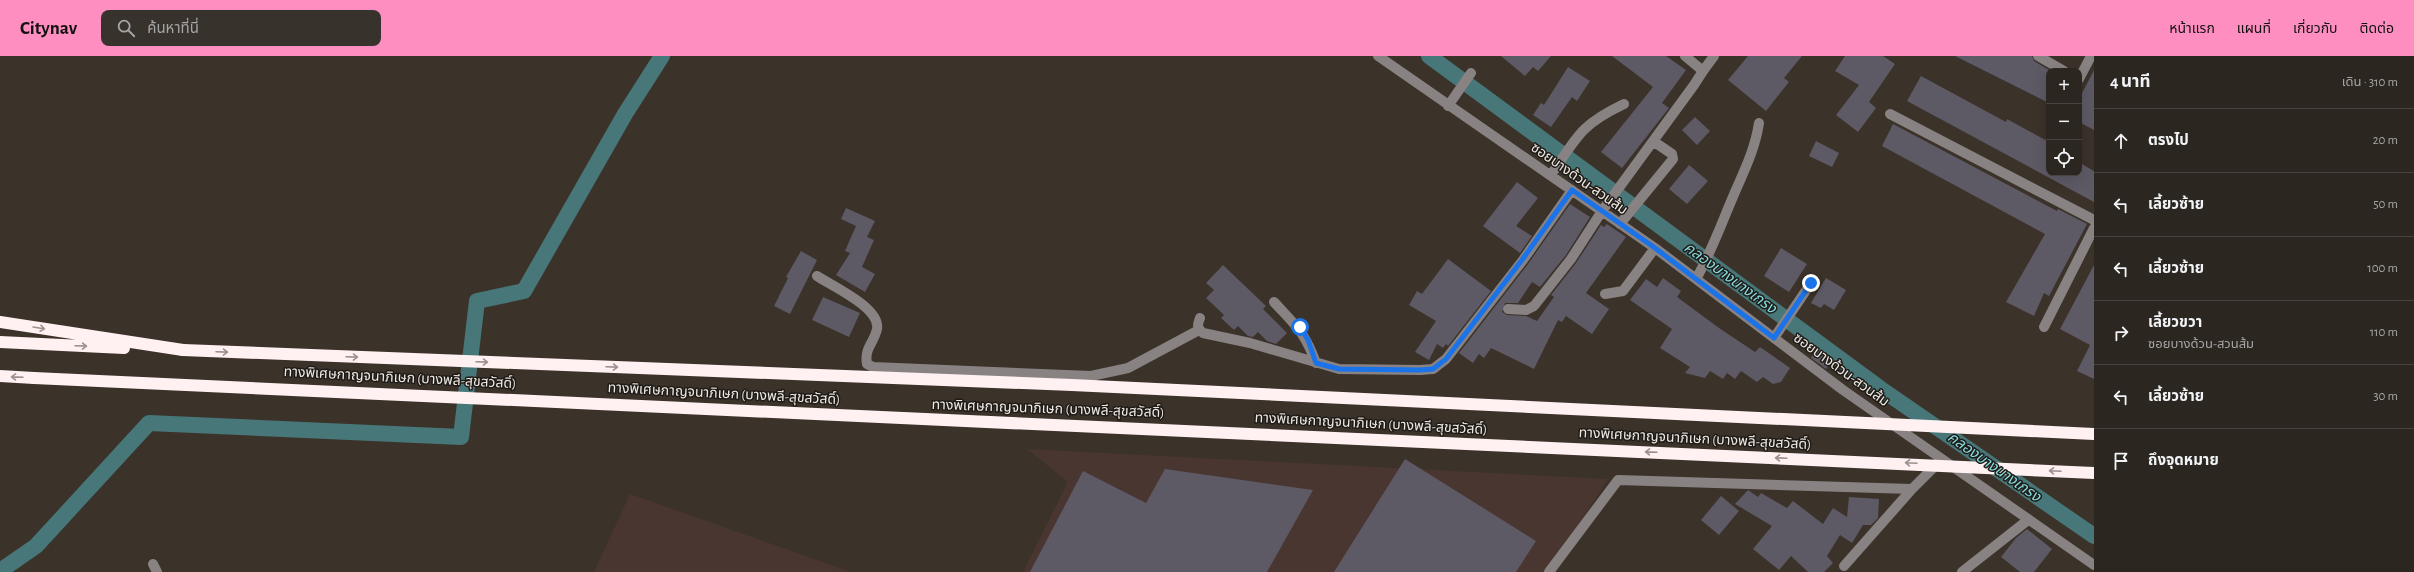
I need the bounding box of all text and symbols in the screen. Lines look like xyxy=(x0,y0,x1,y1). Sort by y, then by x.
search box xyxy=(101,10,381,46)
icon: search xyxy=(115,17,137,39)
text: Citynav xyxy=(20,19,77,38)
text: ค้นหาที่นี่ xyxy=(147,21,199,36)
text: หน้าแรก xyxy=(2169,22,2215,36)
text: แผนที่ xyxy=(2237,22,2271,36)
text: เกี่ยวกับ xyxy=(2293,22,2338,36)
text: ติดต่อ xyxy=(2360,22,2394,36)
map controls xyxy=(2046,68,2082,176)
button: + xyxy=(2046,68,2082,104)
text: 4 นาที xyxy=(2110,73,2150,90)
text: เดิน · 310 m xyxy=(2342,76,2398,89)
button: − xyxy=(2046,104,2082,140)
icon: ahead xyxy=(2110,130,2132,152)
text: ตรงไป xyxy=(2148,133,2189,148)
text: 20 m xyxy=(2373,134,2398,147)
street label: ซอยบางด้วน-สวนส้ม xyxy=(1528,140,1630,218)
button: locate xyxy=(2046,140,2082,176)
icon: left xyxy=(2110,194,2132,216)
text: เลี้ยวซ้าย xyxy=(2148,197,2204,212)
text: 50 m xyxy=(2373,198,2398,211)
water label: คลองบางนางเกรง xyxy=(1681,240,1780,317)
icon: left xyxy=(2110,258,2132,280)
text: เลี้ยวซ้าย xyxy=(2148,261,2204,276)
text: 100 m xyxy=(2367,262,2398,275)
route end xyxy=(1802,274,1820,292)
text: เลี้ยวขวา xyxy=(2148,315,2202,330)
route start xyxy=(1291,318,1309,336)
icon: right xyxy=(2110,322,2132,344)
one-way arrow xyxy=(32,324,45,332)
text: 110 m xyxy=(2370,326,2398,339)
street label: ซอยบางด้วน-สวนส้ม xyxy=(1791,330,1892,409)
text: ซอยบางด้วน-สวนส้ม xyxy=(2148,338,2254,351)
one-way arrow xyxy=(74,342,87,350)
one-way arrow xyxy=(215,348,228,356)
one-way arrow xyxy=(345,353,358,361)
one-way arrow xyxy=(475,359,488,366)
street label: ทางพิเศษกาญจนาภิเษก (บางพลี-สุขสวัสดิ์) xyxy=(283,363,517,392)
one-way arrow xyxy=(605,364,618,371)
one-way arrow xyxy=(11,373,24,380)
street label: ทางพิเศษกาญจนาภิเษก (บางพลี-สุขสวัสดิ์) xyxy=(607,379,841,408)
icon: left xyxy=(2110,386,2132,408)
text: เลี้ยวซ้าย xyxy=(2148,389,2204,404)
text: 30 m xyxy=(2373,390,2398,403)
street label: ทางพิเศษกาญจนาภิเษก (บางพลี-สุขสวัสดิ์) xyxy=(931,396,1165,421)
street label: ทางพิเศษกาญจนาภิเษก (บางพลี-สุขสวัสดิ์) xyxy=(1254,409,1488,438)
street label: ทางพิเศษกาญจนาภิเษก (บางพลี-สุขสวัสดิ์) xyxy=(1578,424,1812,453)
water label: คลองบางนางเกรง xyxy=(1945,429,2044,505)
one-way arrow xyxy=(1645,449,1658,456)
icon: arrive xyxy=(2110,450,2132,472)
text: ถึงจุดหมาย xyxy=(2148,453,2219,468)
one-way arrow xyxy=(1775,454,1788,462)
one-way arrow xyxy=(1905,460,1918,467)
one-way arrow xyxy=(2049,467,2062,475)

